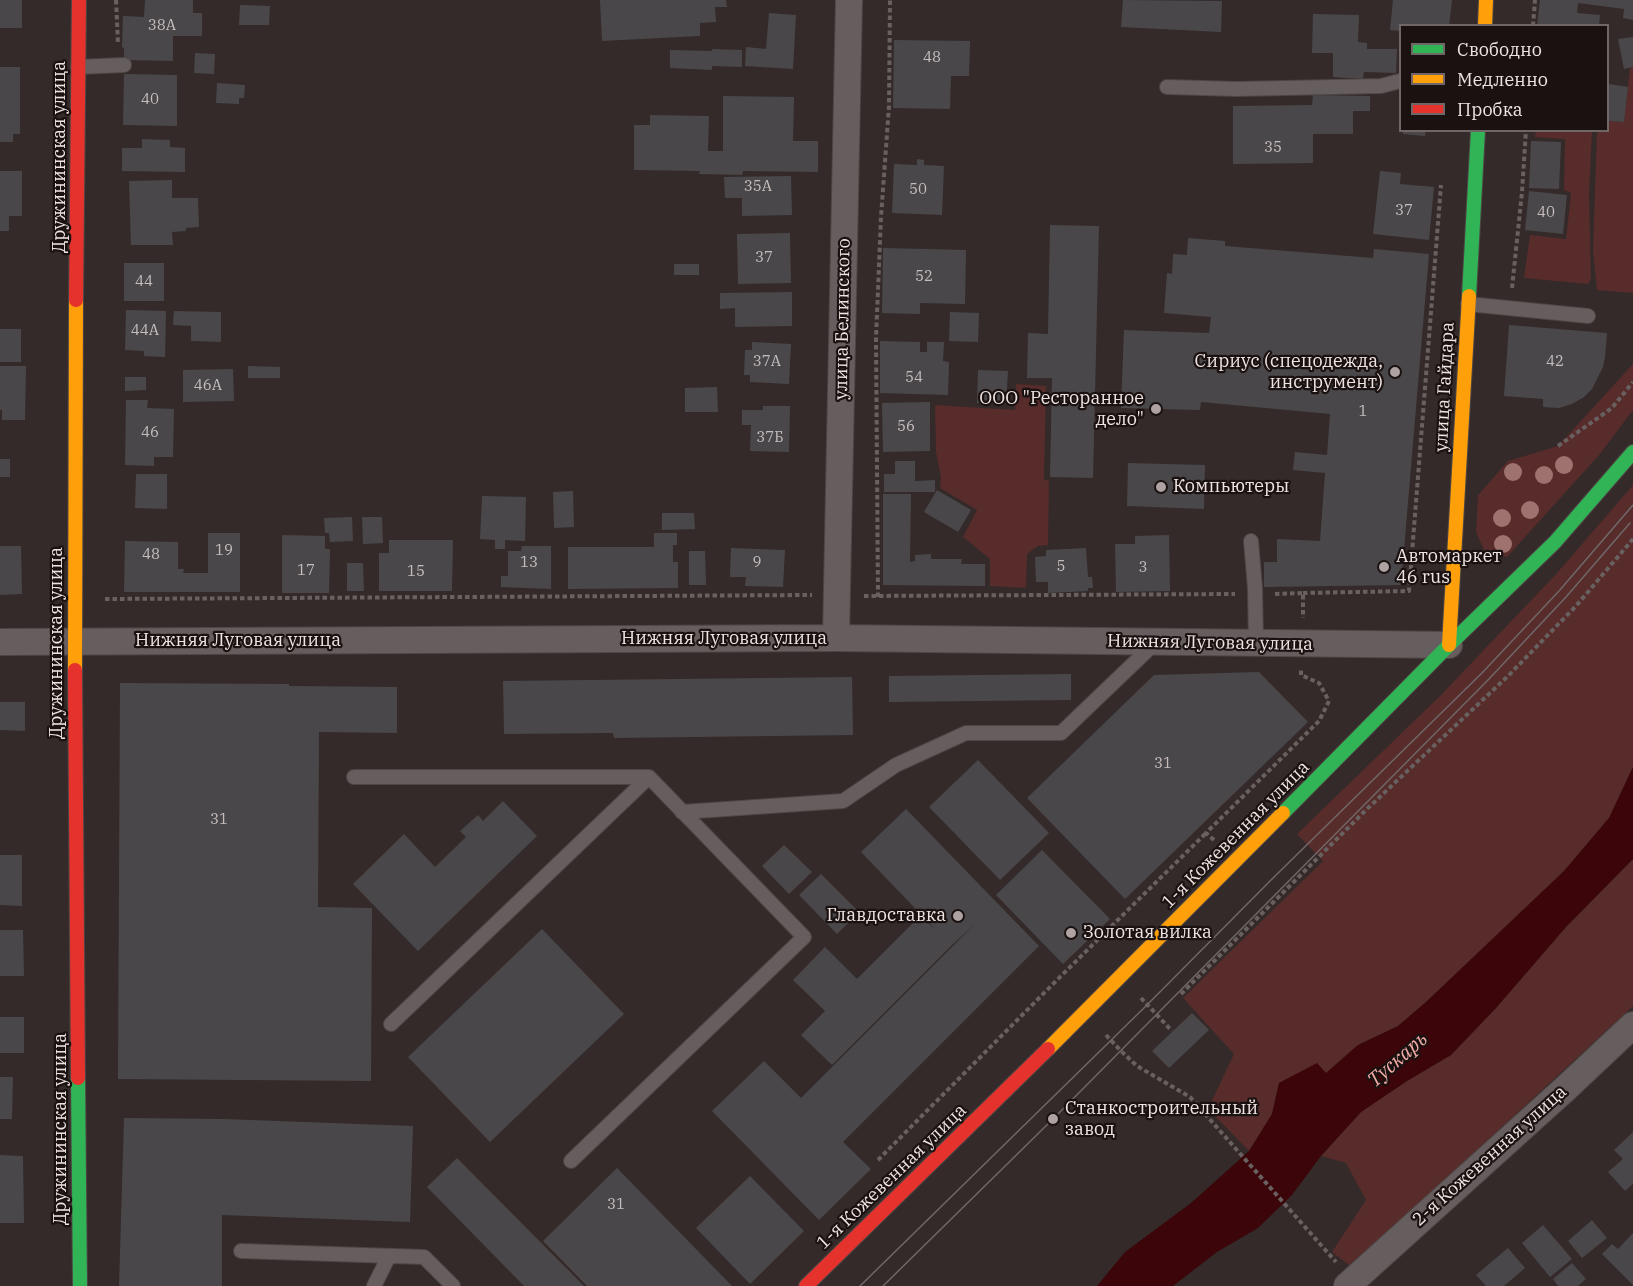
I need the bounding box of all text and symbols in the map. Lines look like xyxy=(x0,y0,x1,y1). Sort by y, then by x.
house number: 38А xyxy=(148,17,176,35)
legend xyxy=(1399,24,1609,132)
text: Свободно xyxy=(1457,38,1542,61)
house number: 48 xyxy=(923,49,941,67)
street label: Дружининская улица xyxy=(49,61,71,253)
text: Медленно xyxy=(1457,68,1548,91)
house number: 40 xyxy=(141,91,159,109)
text: Пробка xyxy=(1457,98,1523,121)
house number: 35 xyxy=(1264,139,1282,157)
house number: 35А xyxy=(744,178,772,196)
house number: 50 xyxy=(909,181,927,199)
house number: 37 xyxy=(1395,202,1413,220)
house number: 40 xyxy=(1537,204,1555,222)
street label: улица Белинского xyxy=(831,238,855,400)
house number: 37 xyxy=(755,249,773,267)
house number: 52 xyxy=(915,268,933,286)
house number: 44 xyxy=(135,273,153,291)
street label: улица Гайдара xyxy=(1431,321,1459,453)
house number: 44А xyxy=(131,322,159,340)
place label: Сириус (спецодежда, инструмент) xyxy=(1195,351,1383,394)
house number: 37А xyxy=(753,353,781,371)
house number: 42 xyxy=(1546,353,1564,371)
marker: Сириус (спецодежда, инструмент) xyxy=(1388,365,1402,379)
house number: 54 xyxy=(905,369,923,387)
house number: 46А xyxy=(194,377,222,395)
place label: ООО "Ресторанное дело" xyxy=(979,388,1144,430)
marker: ООО "Ресторанное дело" xyxy=(1149,402,1163,416)
house number: 1 xyxy=(1359,403,1367,421)
house number: 56 xyxy=(897,418,915,436)
house number: 46 xyxy=(141,424,159,442)
house number: 37Б xyxy=(756,429,784,447)
place label: Компьютеры xyxy=(1173,476,1289,498)
marker: Компьютеры xyxy=(1154,480,1168,494)
house number: 19 xyxy=(215,542,233,560)
house number: 48 xyxy=(142,546,160,564)
place label: Автомаркет 46 rus xyxy=(1396,546,1502,588)
street label: Дружининская улица xyxy=(46,547,68,739)
house number: 13 xyxy=(520,554,538,572)
house number: 9 xyxy=(753,554,761,572)
house number: 5 xyxy=(1057,558,1065,576)
house number: 3 xyxy=(1139,559,1147,577)
marker: Автомаркет 46 rus xyxy=(1377,560,1391,574)
house number: 17 xyxy=(297,562,315,580)
house number: 15 xyxy=(407,563,425,581)
street label: Нижняя Луговая улица xyxy=(621,628,827,650)
street label: Нижняя Луговая улица xyxy=(135,630,341,652)
street label: Нижняя Луговая улица xyxy=(1107,630,1313,656)
house number: 31 xyxy=(1154,755,1172,773)
street label: 1-я Кожевенная улица xyxy=(1158,757,1314,913)
house number: 31 xyxy=(210,811,228,829)
place label: Главдоставка xyxy=(827,905,946,927)
marker: Главдоставка xyxy=(951,909,965,923)
place label: Золотая вилка xyxy=(1083,922,1212,944)
marker: Золотая вилка xyxy=(1064,926,1078,940)
water label: Тускарь xyxy=(1363,1027,1433,1093)
street label: Дружининская улица xyxy=(50,1033,72,1225)
street label: 2-я Кожевенная улица xyxy=(1409,1081,1571,1231)
place label: Станкостроительный завод xyxy=(1065,1098,1258,1140)
street label: 1-я Кожевенная улица xyxy=(813,1100,971,1254)
marker: Станкостроительный завод xyxy=(1046,1112,1060,1126)
house number: 31 xyxy=(607,1196,625,1214)

